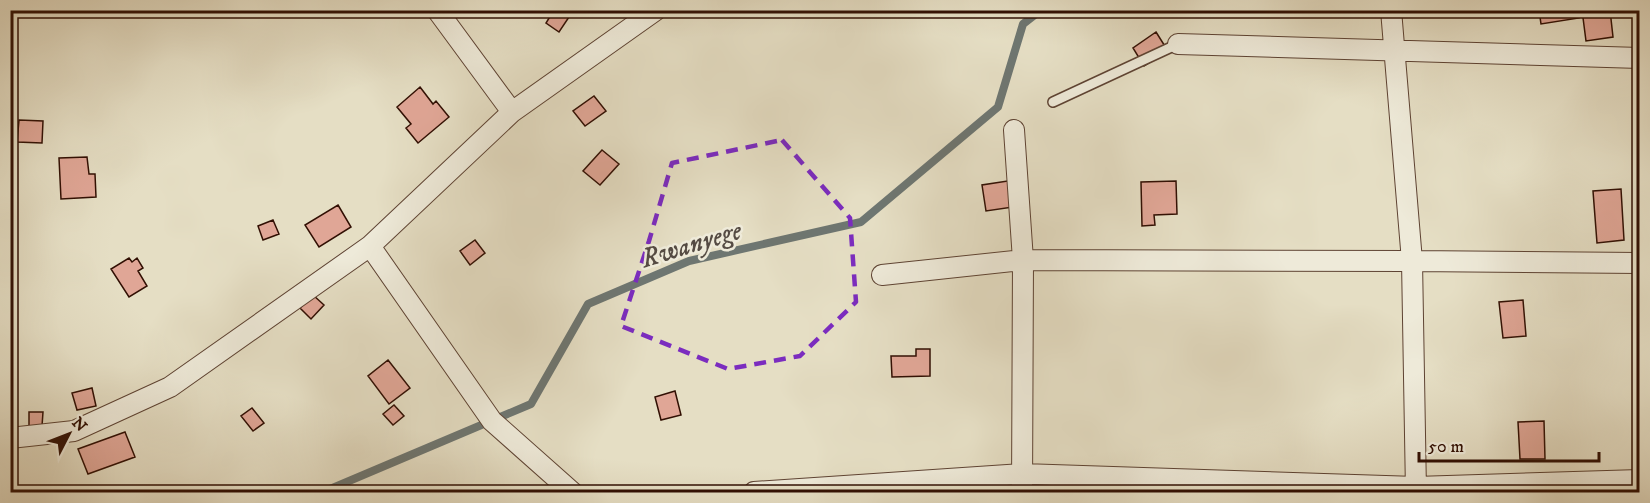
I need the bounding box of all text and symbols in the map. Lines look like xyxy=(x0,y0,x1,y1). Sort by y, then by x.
water label: Rwanyege xyxy=(636,213,746,277)
north arrow xyxy=(39,404,99,464)
text: N xyxy=(68,413,91,436)
scale bar xyxy=(1419,425,1599,463)
text: 50 m xyxy=(1428,436,1464,458)

